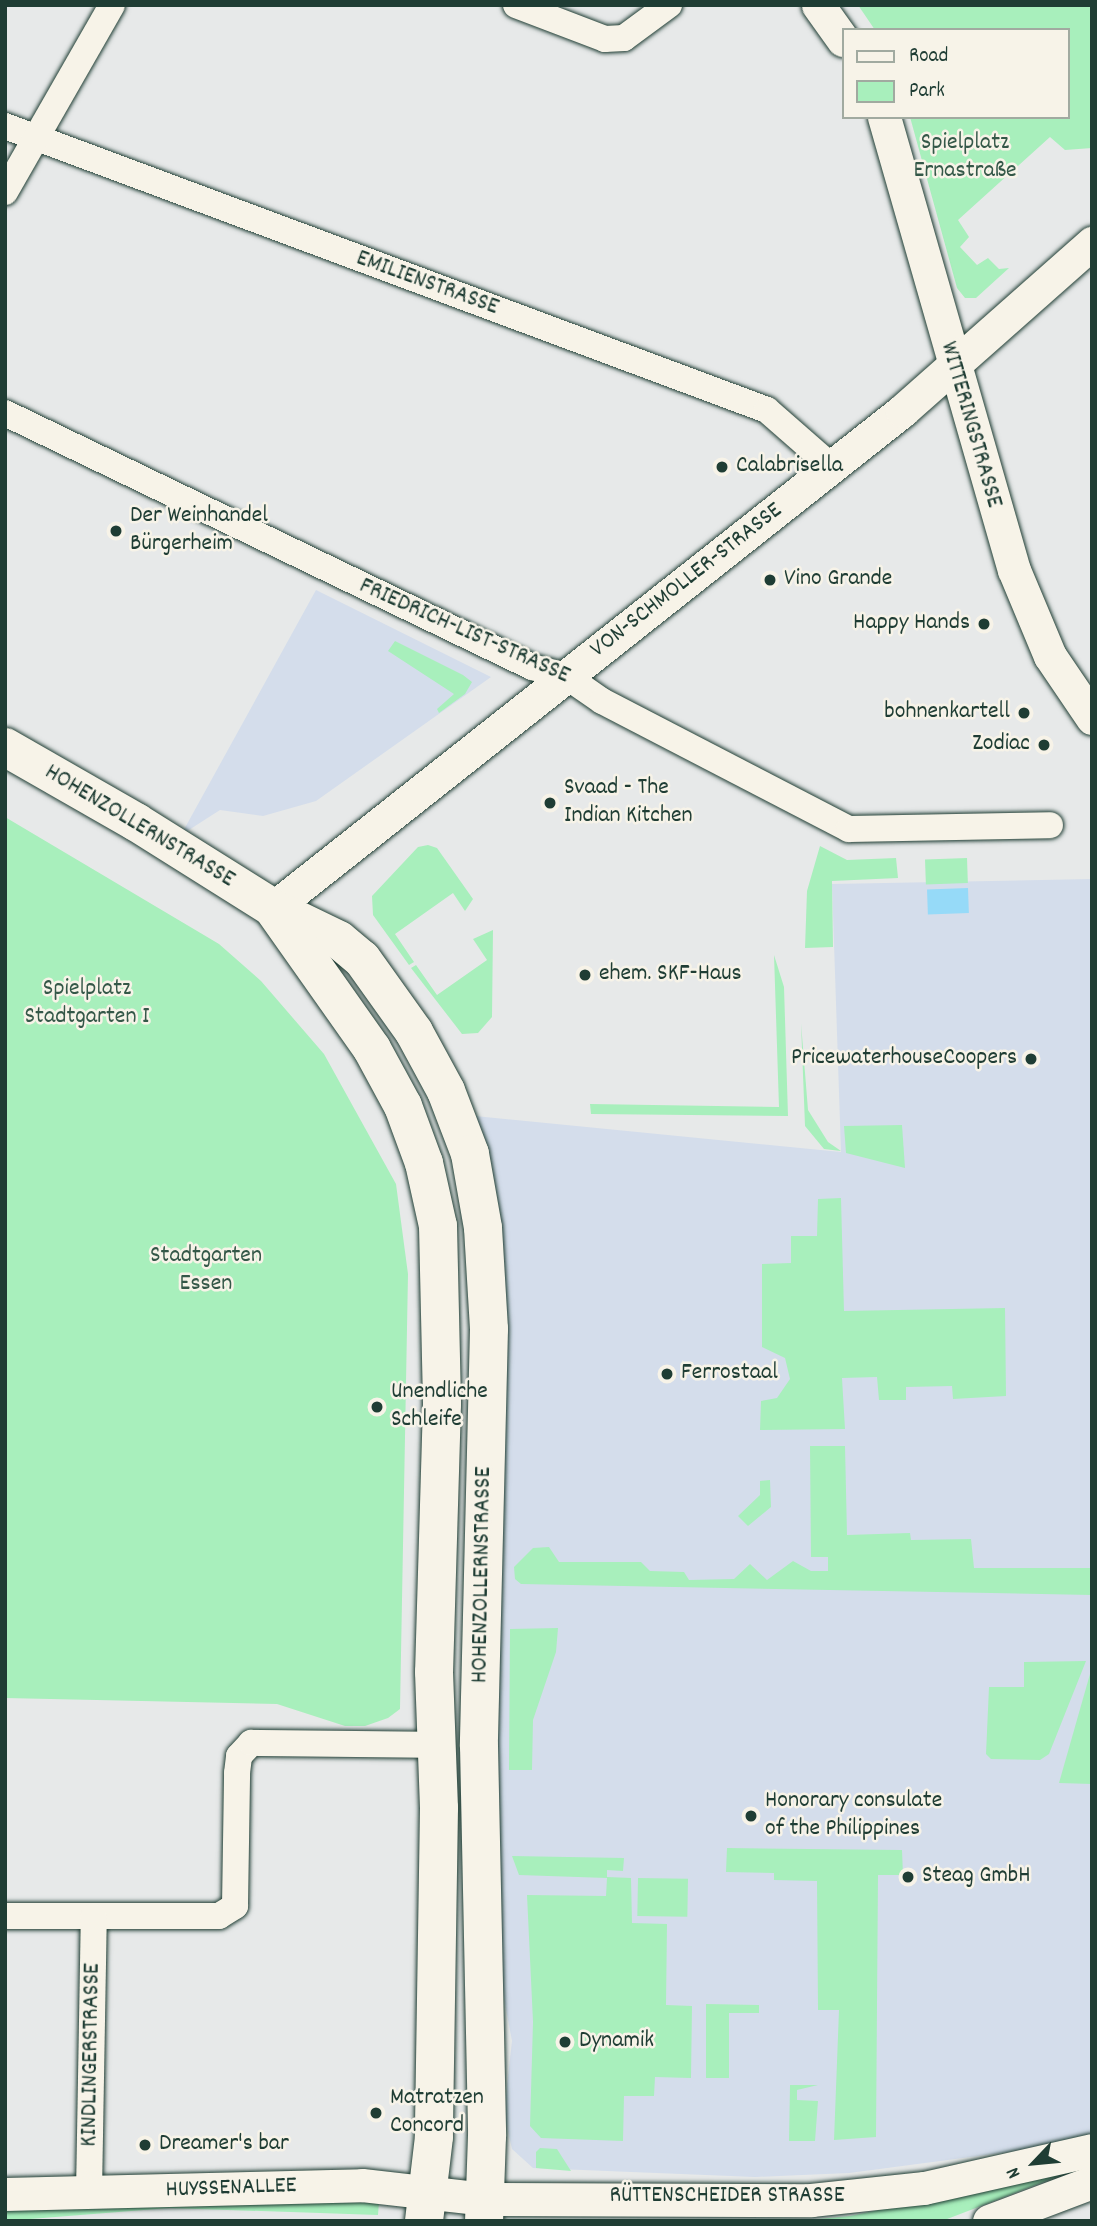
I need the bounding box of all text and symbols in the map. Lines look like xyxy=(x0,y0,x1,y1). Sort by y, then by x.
legend xyxy=(842,28,1069,119)
text: Road xyxy=(909,42,948,72)
text: Park xyxy=(909,77,945,107)
park label: Spielplatz Ernastraße xyxy=(913,130,1017,186)
street label: EMILIENSTRASSE xyxy=(352,245,502,323)
street label: WITTERINGSTRASSE xyxy=(933,339,1007,511)
place label: Calabrisella xyxy=(736,453,843,481)
marker: Calabrisella xyxy=(714,459,730,475)
street label: VON-SCHMOLLER-STRASSE xyxy=(585,497,789,665)
place label: Der Weinhandel Bürgerheim xyxy=(130,503,268,559)
marker: Der Weinhandel Bürgerheim xyxy=(108,523,124,539)
place label: Vino Grande xyxy=(784,566,892,594)
marker: Vino Grande xyxy=(762,572,778,588)
street label: FRIEDRICH-LIST-STRASSE xyxy=(354,573,574,691)
place label: Happy Hands xyxy=(853,610,970,638)
marker: Happy Hands xyxy=(976,616,992,632)
place label: bohnenkartell xyxy=(884,699,1010,727)
marker: bohnenkartell xyxy=(1016,705,1032,721)
place label: Zodiac xyxy=(972,731,1030,759)
marker: Zodiac xyxy=(1036,737,1052,753)
street label: HOHENZOLLERNSTRASSE xyxy=(39,759,239,895)
place label: Svaad - The Indian Kitchen xyxy=(564,775,693,831)
marker: Svaad - The Indian Kitchen xyxy=(542,795,558,811)
place label: ehem. SKF-Haus xyxy=(599,961,742,989)
marker: ehem. SKF-Haus xyxy=(577,967,593,983)
park label: Spielplatz Stadtgarten I xyxy=(25,976,149,1032)
place label: PricewaterhouseCoopers xyxy=(791,1045,1017,1073)
marker: PricewaterhouseCoopers xyxy=(1023,1051,1039,1067)
park label: Stadtgarten Essen xyxy=(150,1243,262,1299)
place label: Ferrostaal xyxy=(681,1360,778,1388)
marker: Ferrostaal xyxy=(659,1366,675,1382)
place label: Unendliche Schleife xyxy=(391,1379,488,1435)
marker: Unendliche Schleife xyxy=(369,1399,385,1415)
street label: HOHENZOLLERNSTRASSE xyxy=(467,1466,499,1684)
place label: Honorary consulate of the Philippines xyxy=(765,1788,942,1844)
marker: Honorary consulate of the Philippines xyxy=(743,1808,759,1824)
place label: Steag GmbH xyxy=(922,1863,1031,1891)
marker: Steag GmbH xyxy=(900,1869,916,1885)
street label: KINDLINGERSTRASSE xyxy=(76,1963,108,2147)
place label: Dynamik xyxy=(579,2028,654,2056)
marker: Dynamik xyxy=(557,2034,573,2050)
place label: Matratzen Concord xyxy=(390,2085,484,2141)
marker: Matratzen Concord xyxy=(368,2105,384,2121)
north arrow xyxy=(999,2128,1069,2198)
place label: Dreamer's bar xyxy=(159,2131,289,2159)
marker: Dreamer's bar xyxy=(137,2137,153,2153)
text: N xyxy=(1000,2162,1029,2183)
street label: HUYSSENALLEE xyxy=(165,2172,297,2206)
street label: RÜTTENSCHEIDER STRASSE xyxy=(609,2183,845,2211)

